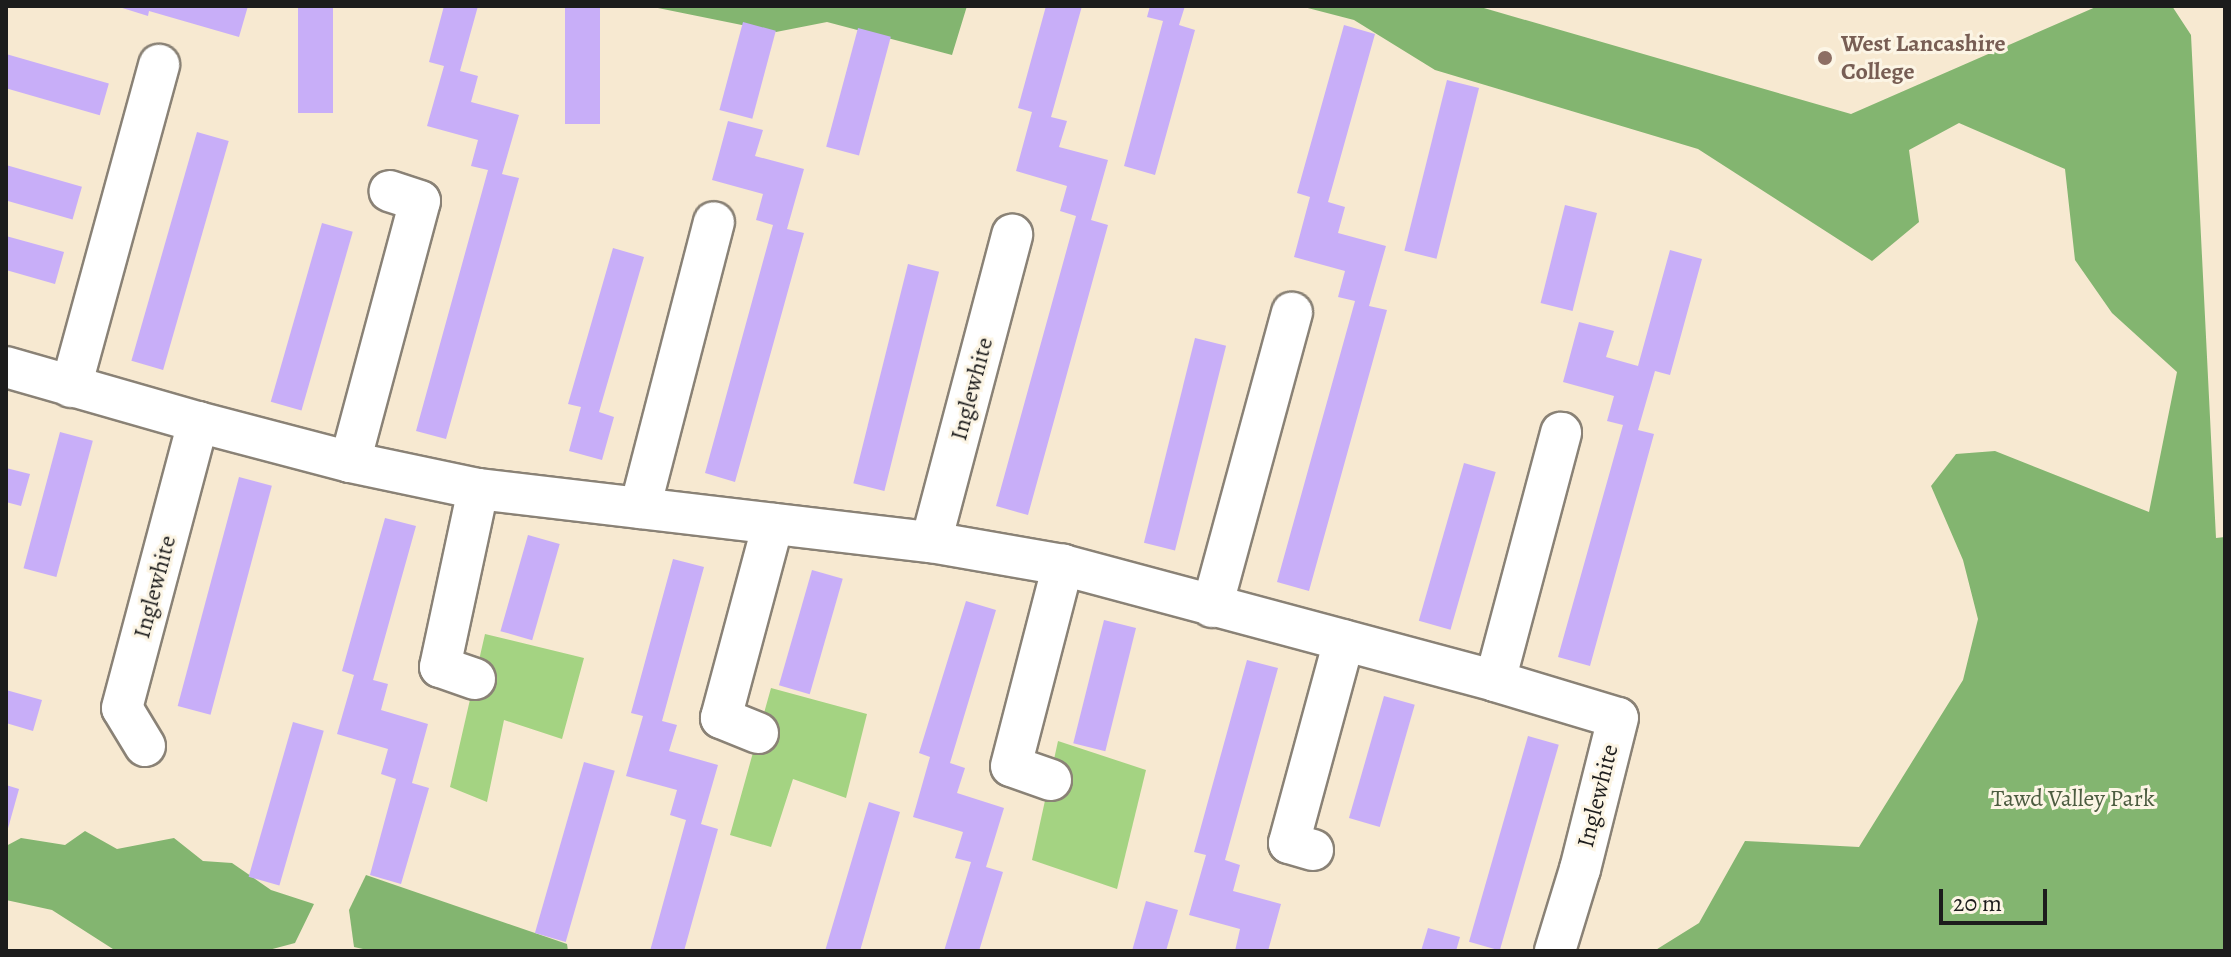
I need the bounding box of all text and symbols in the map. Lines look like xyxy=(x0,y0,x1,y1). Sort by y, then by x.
place label: West Lancashire College xyxy=(1841,30,2006,86)
marker: West Lancashire College xyxy=(1816,49,1834,67)
street label: Inglewhite xyxy=(944,334,1000,444)
street label: Inglewhite xyxy=(127,532,183,642)
street label: Inglewhite xyxy=(1571,741,1625,851)
park label: Tawd Valley Park xyxy=(1991,785,2155,813)
scale bar xyxy=(1943,873,2051,923)
text: 20 m xyxy=(1953,887,2002,919)

